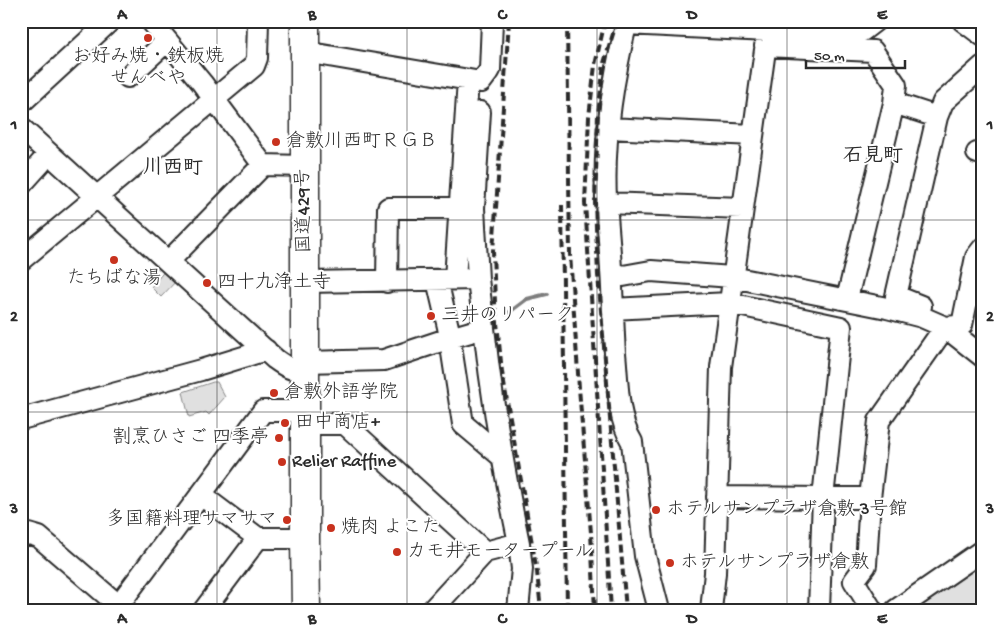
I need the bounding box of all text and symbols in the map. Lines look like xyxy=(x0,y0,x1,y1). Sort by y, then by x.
text: A xyxy=(116,7,128,26)
text: B xyxy=(307,7,317,26)
text: C xyxy=(497,7,508,26)
text: D xyxy=(685,7,698,26)
text: E xyxy=(877,7,888,26)
marker: お好み焼・鉄板焼 せんべや xyxy=(142,32,154,44)
scale bar xyxy=(806,38,905,70)
place label: お好み焼・鉄板焼 せんべや xyxy=(72,45,224,91)
text: 50 m xyxy=(814,48,845,66)
text: 1 xyxy=(10,117,17,136)
text: 1 xyxy=(986,117,993,136)
place label: 倉敷川西町ＲＧＢ xyxy=(286,130,438,154)
marker: 倉敷川西町ＲＧＢ xyxy=(270,136,282,148)
district label: 石見町 xyxy=(843,145,903,169)
district label: 川西町 xyxy=(143,156,203,181)
street label: 国道429号 xyxy=(292,168,317,254)
marker: たちばな湯 xyxy=(108,254,120,266)
place label: たちばな湯 xyxy=(67,268,161,291)
place label: 四十九浄土寺 xyxy=(217,271,331,295)
marker: 四十九浄土寺 xyxy=(201,277,213,289)
place label: 三井のリパーク xyxy=(441,304,574,328)
text: 2 xyxy=(10,309,18,328)
text: 2 xyxy=(986,309,994,328)
marker: 三井のリパーク xyxy=(425,310,437,322)
place label: 倉敷外語学院 xyxy=(284,381,398,405)
marker: 倉敷外語学院 xyxy=(268,387,280,399)
place label: 田中商店+ xyxy=(295,411,381,435)
marker: 田中商店+ xyxy=(279,417,291,429)
place label: 割烹ひさご 四季亭 xyxy=(113,426,269,450)
marker: 割烹ひさご 四季亭 xyxy=(273,432,285,444)
place label: Relier Raffine xyxy=(292,451,396,474)
marker: Relier Raffine xyxy=(276,456,288,468)
place label: ホテルサンプラザ倉敷 3号館 xyxy=(666,498,908,522)
text: 3 xyxy=(9,501,18,520)
text: 3 xyxy=(985,501,994,520)
marker: ホテルサンプラザ倉敷 3号館 xyxy=(650,504,662,516)
place label: 多国籍料理サマサマ xyxy=(106,508,277,532)
marker: 多国籍料理サマサマ xyxy=(281,514,293,526)
place label: 焼肉 よこた xyxy=(341,516,441,540)
marker: 焼肉 よこた xyxy=(325,522,337,534)
place label: カモ井モータープール xyxy=(407,540,594,564)
marker: カモ井モータープール xyxy=(391,546,403,558)
place label: ホテルサンプラザ倉敷 xyxy=(680,551,869,575)
marker: ホテルサンプラザ倉敷 xyxy=(664,557,676,569)
text: A xyxy=(116,611,128,630)
text: B xyxy=(307,611,317,630)
text: C xyxy=(497,611,508,630)
text: D xyxy=(685,611,698,630)
text: E xyxy=(877,611,888,630)

